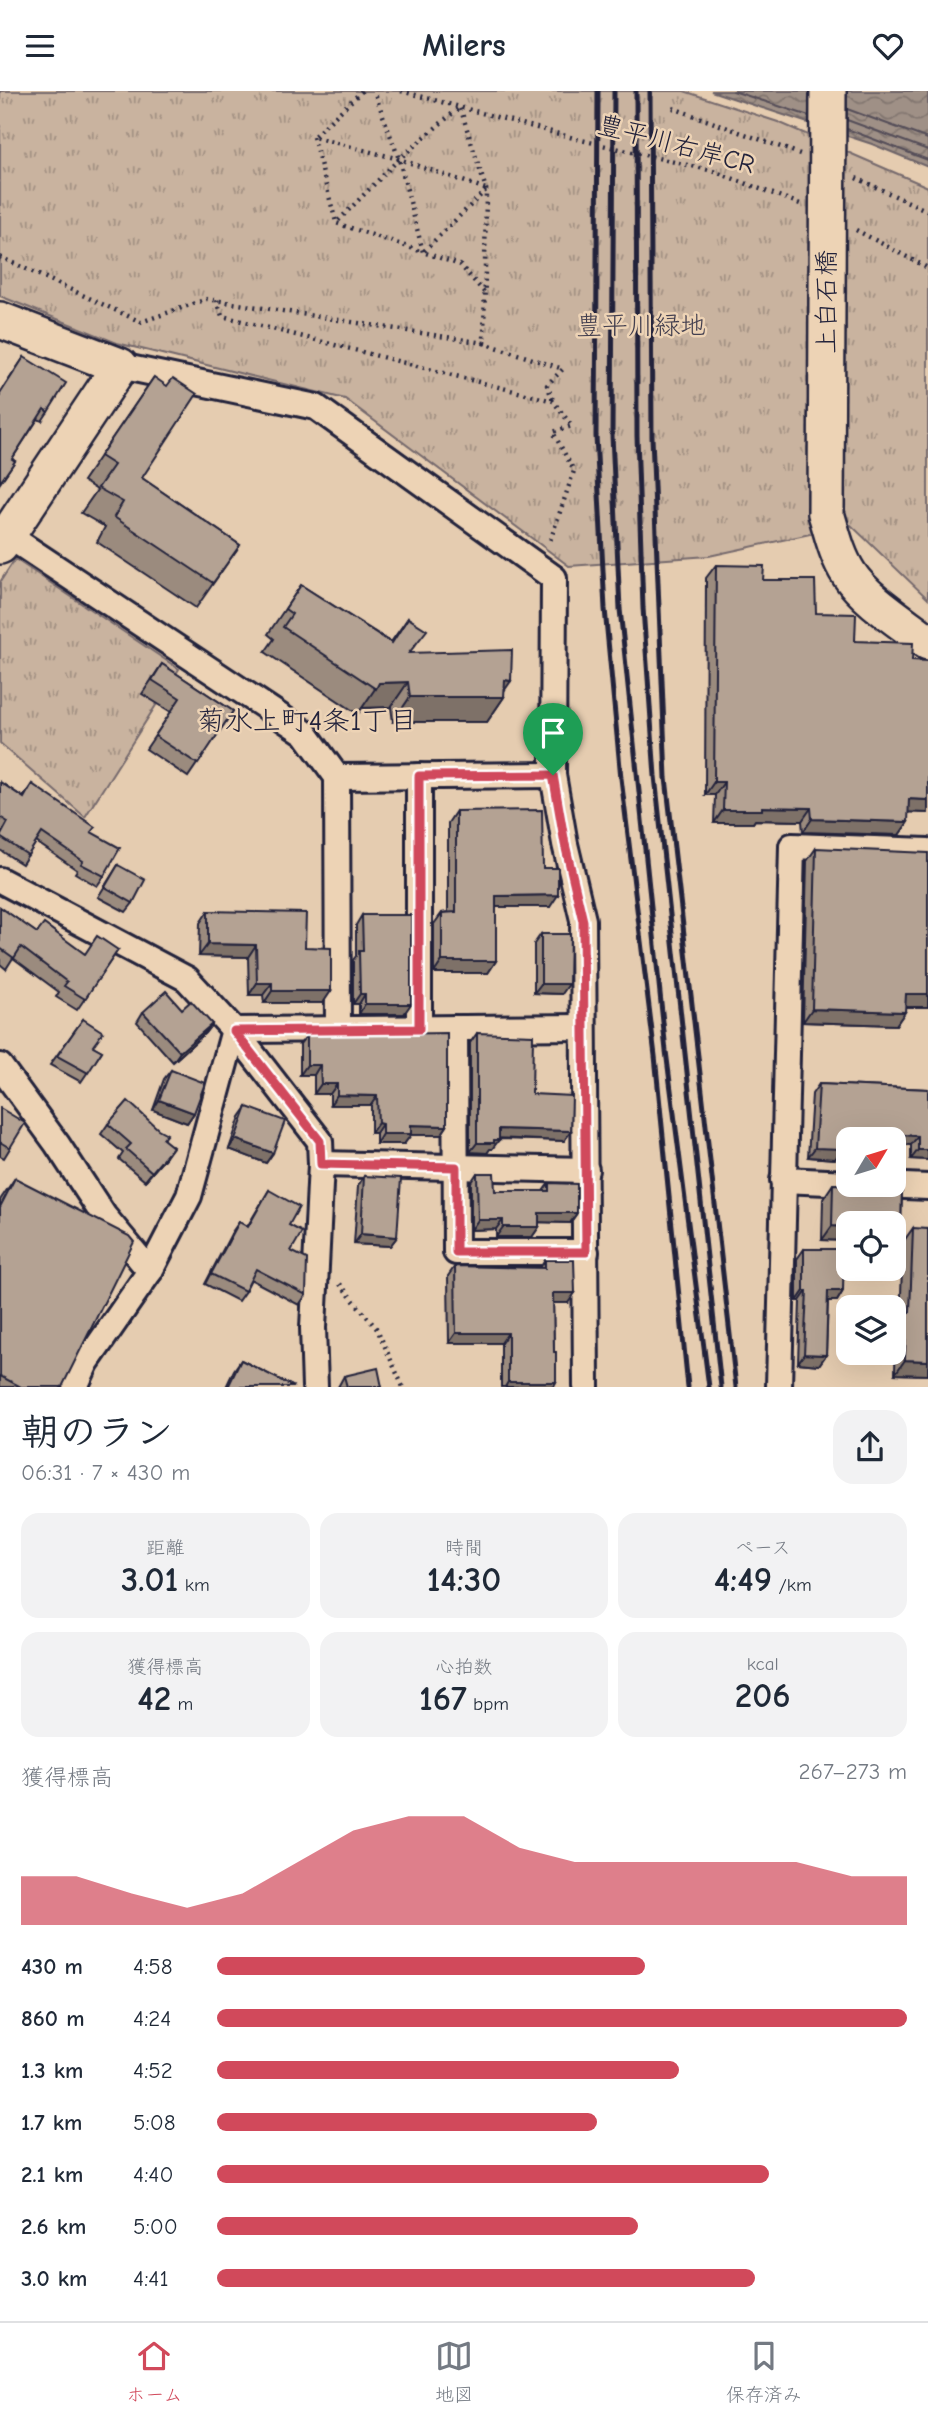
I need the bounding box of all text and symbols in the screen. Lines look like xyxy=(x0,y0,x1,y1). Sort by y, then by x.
icon: menu xyxy=(21,27,59,65)
text: Milers xyxy=(422,27,506,64)
icon: heart xyxy=(869,27,907,65)
street label: 豊平川右岸CR xyxy=(594,110,758,180)
street label: 上白石橋 xyxy=(812,250,842,354)
park label: 豊平川緑地 xyxy=(576,311,706,341)
pin xyxy=(523,703,583,775)
district label: 菊水上町4条1丁目 xyxy=(197,705,417,737)
icon: arrive xyxy=(534,714,572,752)
north arrow xyxy=(836,1127,906,1197)
map controls xyxy=(836,1127,906,1365)
button: locate xyxy=(836,1211,906,1281)
button: layers xyxy=(836,1295,906,1365)
button: share xyxy=(833,1410,907,1484)
text: 朝のラン xyxy=(21,1411,173,1455)
text: 06:31 · 7 × 430 m xyxy=(21,1459,190,1486)
text: 距離 xyxy=(146,1537,184,1559)
text: 時間 xyxy=(445,1537,483,1559)
text: ペース xyxy=(735,1537,791,1559)
text: 3.01 xyxy=(121,1559,178,1600)
text: 14:30 xyxy=(427,1559,501,1600)
text: 4:49 xyxy=(714,1559,772,1600)
text: km xyxy=(178,1574,210,1596)
text: /km xyxy=(772,1574,812,1596)
text: kcal xyxy=(747,1653,779,1675)
text: 獲得標高 xyxy=(127,1656,203,1678)
text: 心拍数 xyxy=(435,1656,493,1678)
text: 206 xyxy=(735,1675,791,1716)
text: 42 xyxy=(137,1678,171,1719)
text: 167 xyxy=(419,1678,467,1719)
text: m xyxy=(171,1693,193,1715)
text: bpm xyxy=(467,1693,509,1715)
text: 267–273 m xyxy=(798,1758,907,1785)
text: 獲得標高 xyxy=(21,1764,113,1791)
text: 430 m xyxy=(21,1953,83,1980)
text: 4:58 xyxy=(133,1953,173,1980)
text: 860 m xyxy=(21,2005,84,2032)
text: 4:24 xyxy=(133,2005,171,2032)
text: 1.3 km xyxy=(21,2057,83,2084)
text: 4:52 xyxy=(133,2057,173,2084)
text: 1.7 km xyxy=(21,2109,82,2136)
text: 5:08 xyxy=(133,2109,175,2136)
text: 2.1 km xyxy=(21,2161,83,2188)
text: 4:40 xyxy=(133,2161,173,2188)
text: 2.6 km xyxy=(21,2213,86,2240)
text: 5:00 xyxy=(133,2213,178,2240)
text: 3.0 km xyxy=(21,2265,87,2292)
text: 4:41 xyxy=(133,2265,169,2292)
tab: ホーム xyxy=(126,2337,183,2406)
tab: 地図 xyxy=(435,2337,473,2406)
tab: 保存済み xyxy=(726,2337,802,2406)

